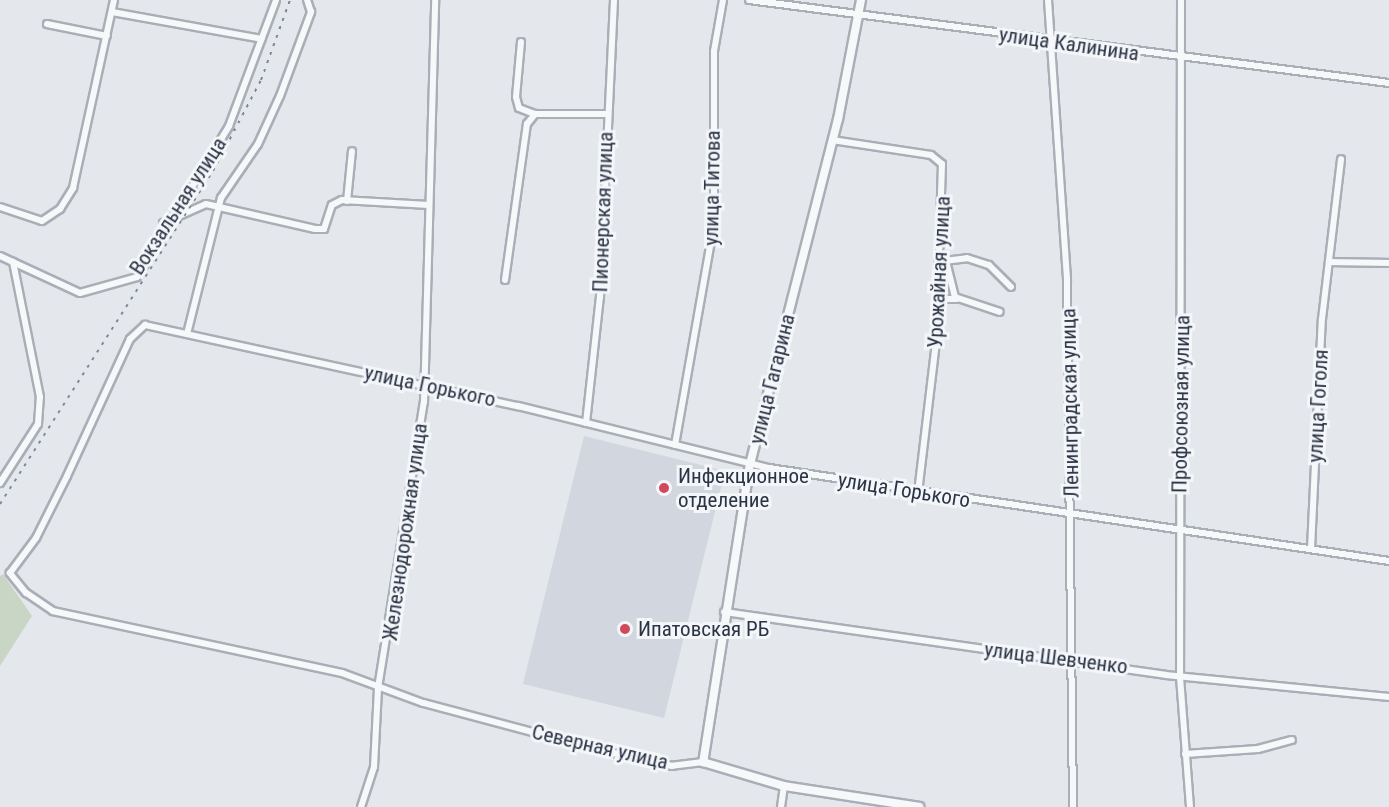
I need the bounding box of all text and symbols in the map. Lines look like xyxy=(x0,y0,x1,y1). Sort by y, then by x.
street label: улица Калинина xyxy=(997,22,1141,66)
street label: улица Титова xyxy=(698,130,726,246)
street label: Пионерская улица xyxy=(588,131,618,293)
street label: Вокзальная улица xyxy=(124,133,232,279)
street label: Урожайная улица xyxy=(922,195,956,349)
street label: Ленинградская улица xyxy=(1056,308,1084,498)
street label: улица Гагарина xyxy=(744,311,800,447)
street label: Профсоюзная улица xyxy=(1167,315,1195,493)
street label: улица Гоголя xyxy=(1302,349,1334,463)
street label: улица Горького xyxy=(362,360,498,412)
street label: Железнодорожная улица xyxy=(377,422,433,642)
place label: Инфекционное отделение xyxy=(678,463,809,513)
street label: улица Горького xyxy=(836,467,972,513)
marker: Инфекционное отделение xyxy=(655,479,673,497)
place label: Ипатовская РБ xyxy=(638,616,769,642)
marker: Ипатовская РБ xyxy=(616,620,634,638)
street label: улица Шевченко xyxy=(983,637,1129,679)
street label: Северная улица xyxy=(529,719,671,775)

